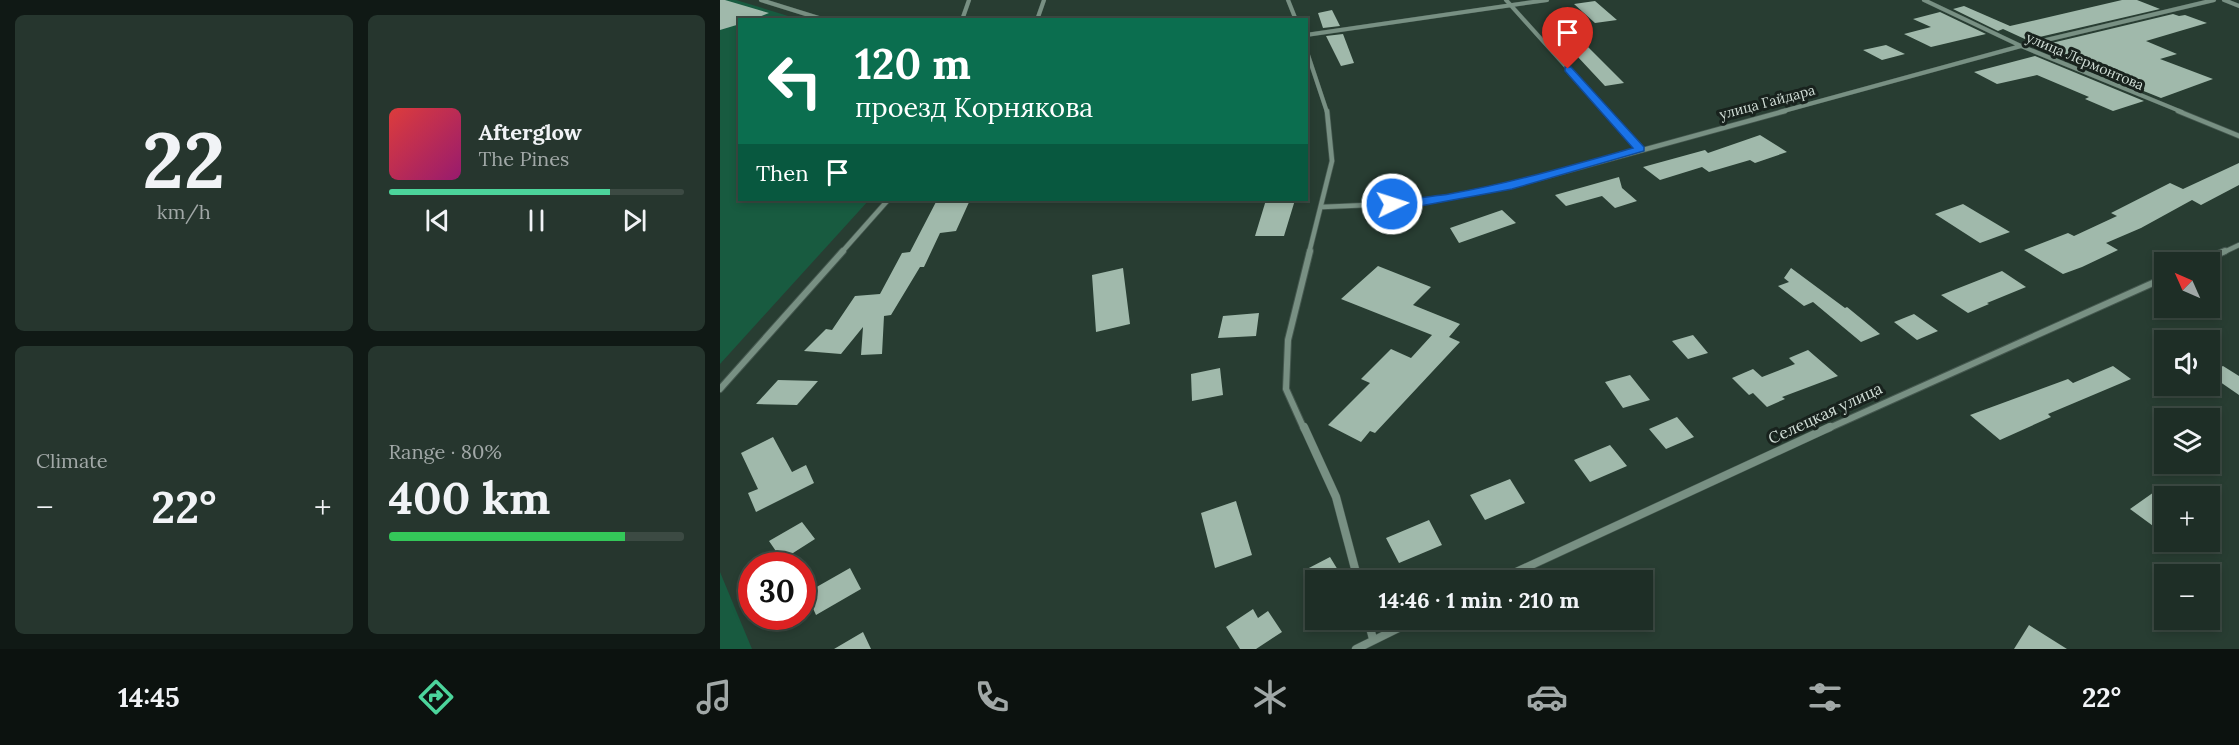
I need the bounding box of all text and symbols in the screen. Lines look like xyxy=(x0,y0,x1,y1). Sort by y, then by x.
pin xyxy=(1542,7,1593,69)
icon: arrive xyxy=(1551,16,1584,49)
street label: улица Лермонтова xyxy=(2023,28,2147,94)
text: 120 m xyxy=(855,37,971,91)
icon: left xyxy=(756,42,834,120)
street label: улица Гайдара xyxy=(1717,81,1817,123)
text: проезд Корнякова xyxy=(855,90,1093,124)
text: 22 xyxy=(142,110,225,209)
text: Afterglow xyxy=(479,118,582,146)
text: The Pines xyxy=(479,146,569,171)
icon: arrive xyxy=(821,156,854,189)
text: Then xyxy=(756,159,809,187)
position arrow xyxy=(1360,172,1424,236)
text: km/h xyxy=(157,199,211,224)
icon: previous xyxy=(421,204,454,237)
icon: pause xyxy=(520,204,553,237)
icon: next xyxy=(618,204,651,237)
north arrow xyxy=(2154,252,2220,318)
map controls xyxy=(2154,252,2220,630)
button: sound xyxy=(2154,330,2220,396)
street label: Селецкая улица xyxy=(1765,378,1885,448)
button: layers xyxy=(2154,408,2220,474)
text: Range · 80% xyxy=(389,439,502,464)
text: Climate xyxy=(36,448,108,473)
text: 400 km xyxy=(389,469,550,526)
text: 22° xyxy=(151,478,216,535)
text: − xyxy=(36,486,54,528)
text: + xyxy=(314,486,331,528)
button: + xyxy=(2154,486,2220,552)
speed limit sign: 30 xyxy=(738,552,816,630)
button: − xyxy=(2154,564,2220,630)
text: 14:46 · 1 min · 210 m xyxy=(1378,586,1580,614)
icon: directions xyxy=(415,676,457,718)
icon: music xyxy=(693,676,735,718)
icon: phone xyxy=(971,676,1013,718)
icon: climate xyxy=(1249,676,1291,718)
icon: car xyxy=(1526,676,1568,718)
icon: filters xyxy=(1804,676,1846,718)
text: 14:45 xyxy=(118,680,180,714)
text: 22° xyxy=(2082,680,2121,714)

